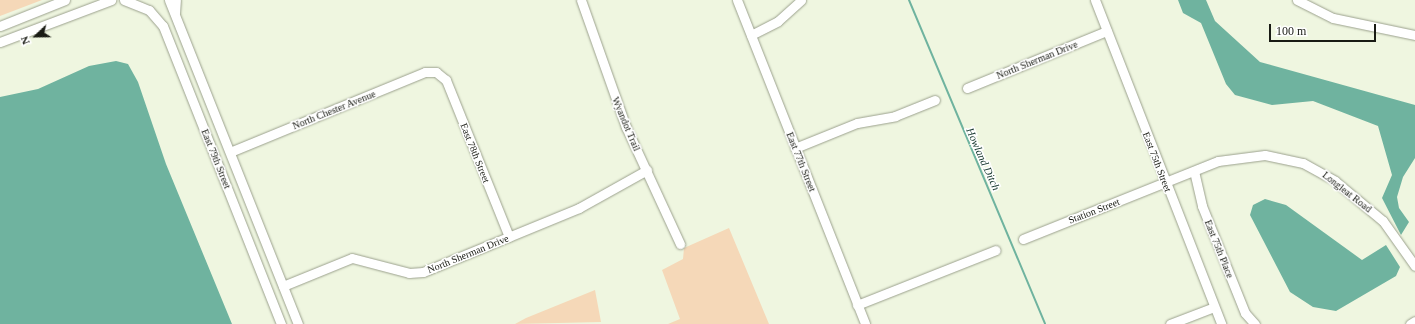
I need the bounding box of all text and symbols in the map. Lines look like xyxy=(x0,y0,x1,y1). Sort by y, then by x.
north arrow xyxy=(16,16,56,56)
scale bar xyxy=(1271,16,1378,42)
text: 100 m xyxy=(1276,24,1306,38)
text: N xyxy=(18,35,32,46)
street label: North Sherman Drive xyxy=(995,38,1079,82)
street label: North Chester Avenue xyxy=(290,88,378,132)
street label: Wyandot Trail xyxy=(609,95,643,153)
street label: East 78th Street xyxy=(458,121,492,185)
water label: Howland Ditch xyxy=(963,125,1003,193)
street label: East 79th Street xyxy=(199,127,233,191)
street label: East 77th Street xyxy=(784,130,818,194)
street label: East 75th Street xyxy=(1140,130,1174,194)
street label: Longleat Road xyxy=(1320,169,1374,215)
street label: Station Street xyxy=(1067,196,1121,226)
street label: East 75th Place xyxy=(1202,218,1236,280)
street label: North Sherman Drive xyxy=(426,232,510,276)

